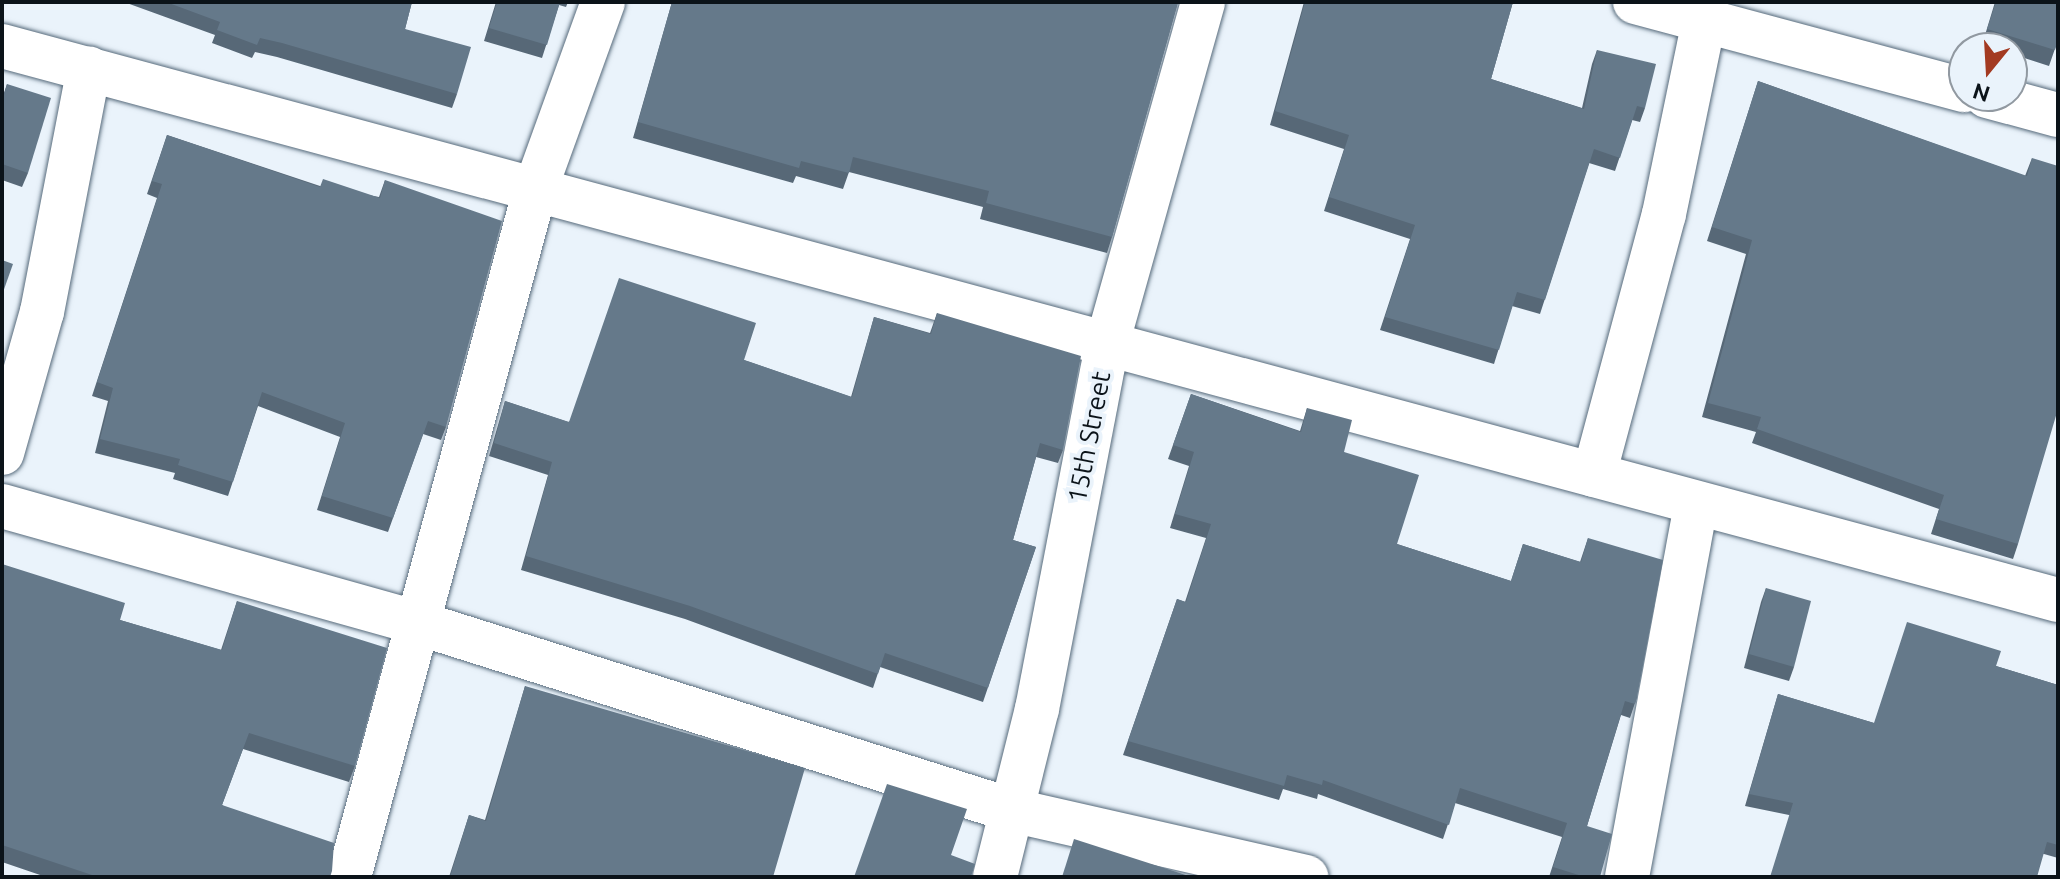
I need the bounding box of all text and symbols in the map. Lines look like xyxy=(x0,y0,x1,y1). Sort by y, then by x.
north arrow xyxy=(1948,32,2028,112)
text: N xyxy=(1969,79,1993,108)
street label: 15th Street xyxy=(1061,369,1117,505)

